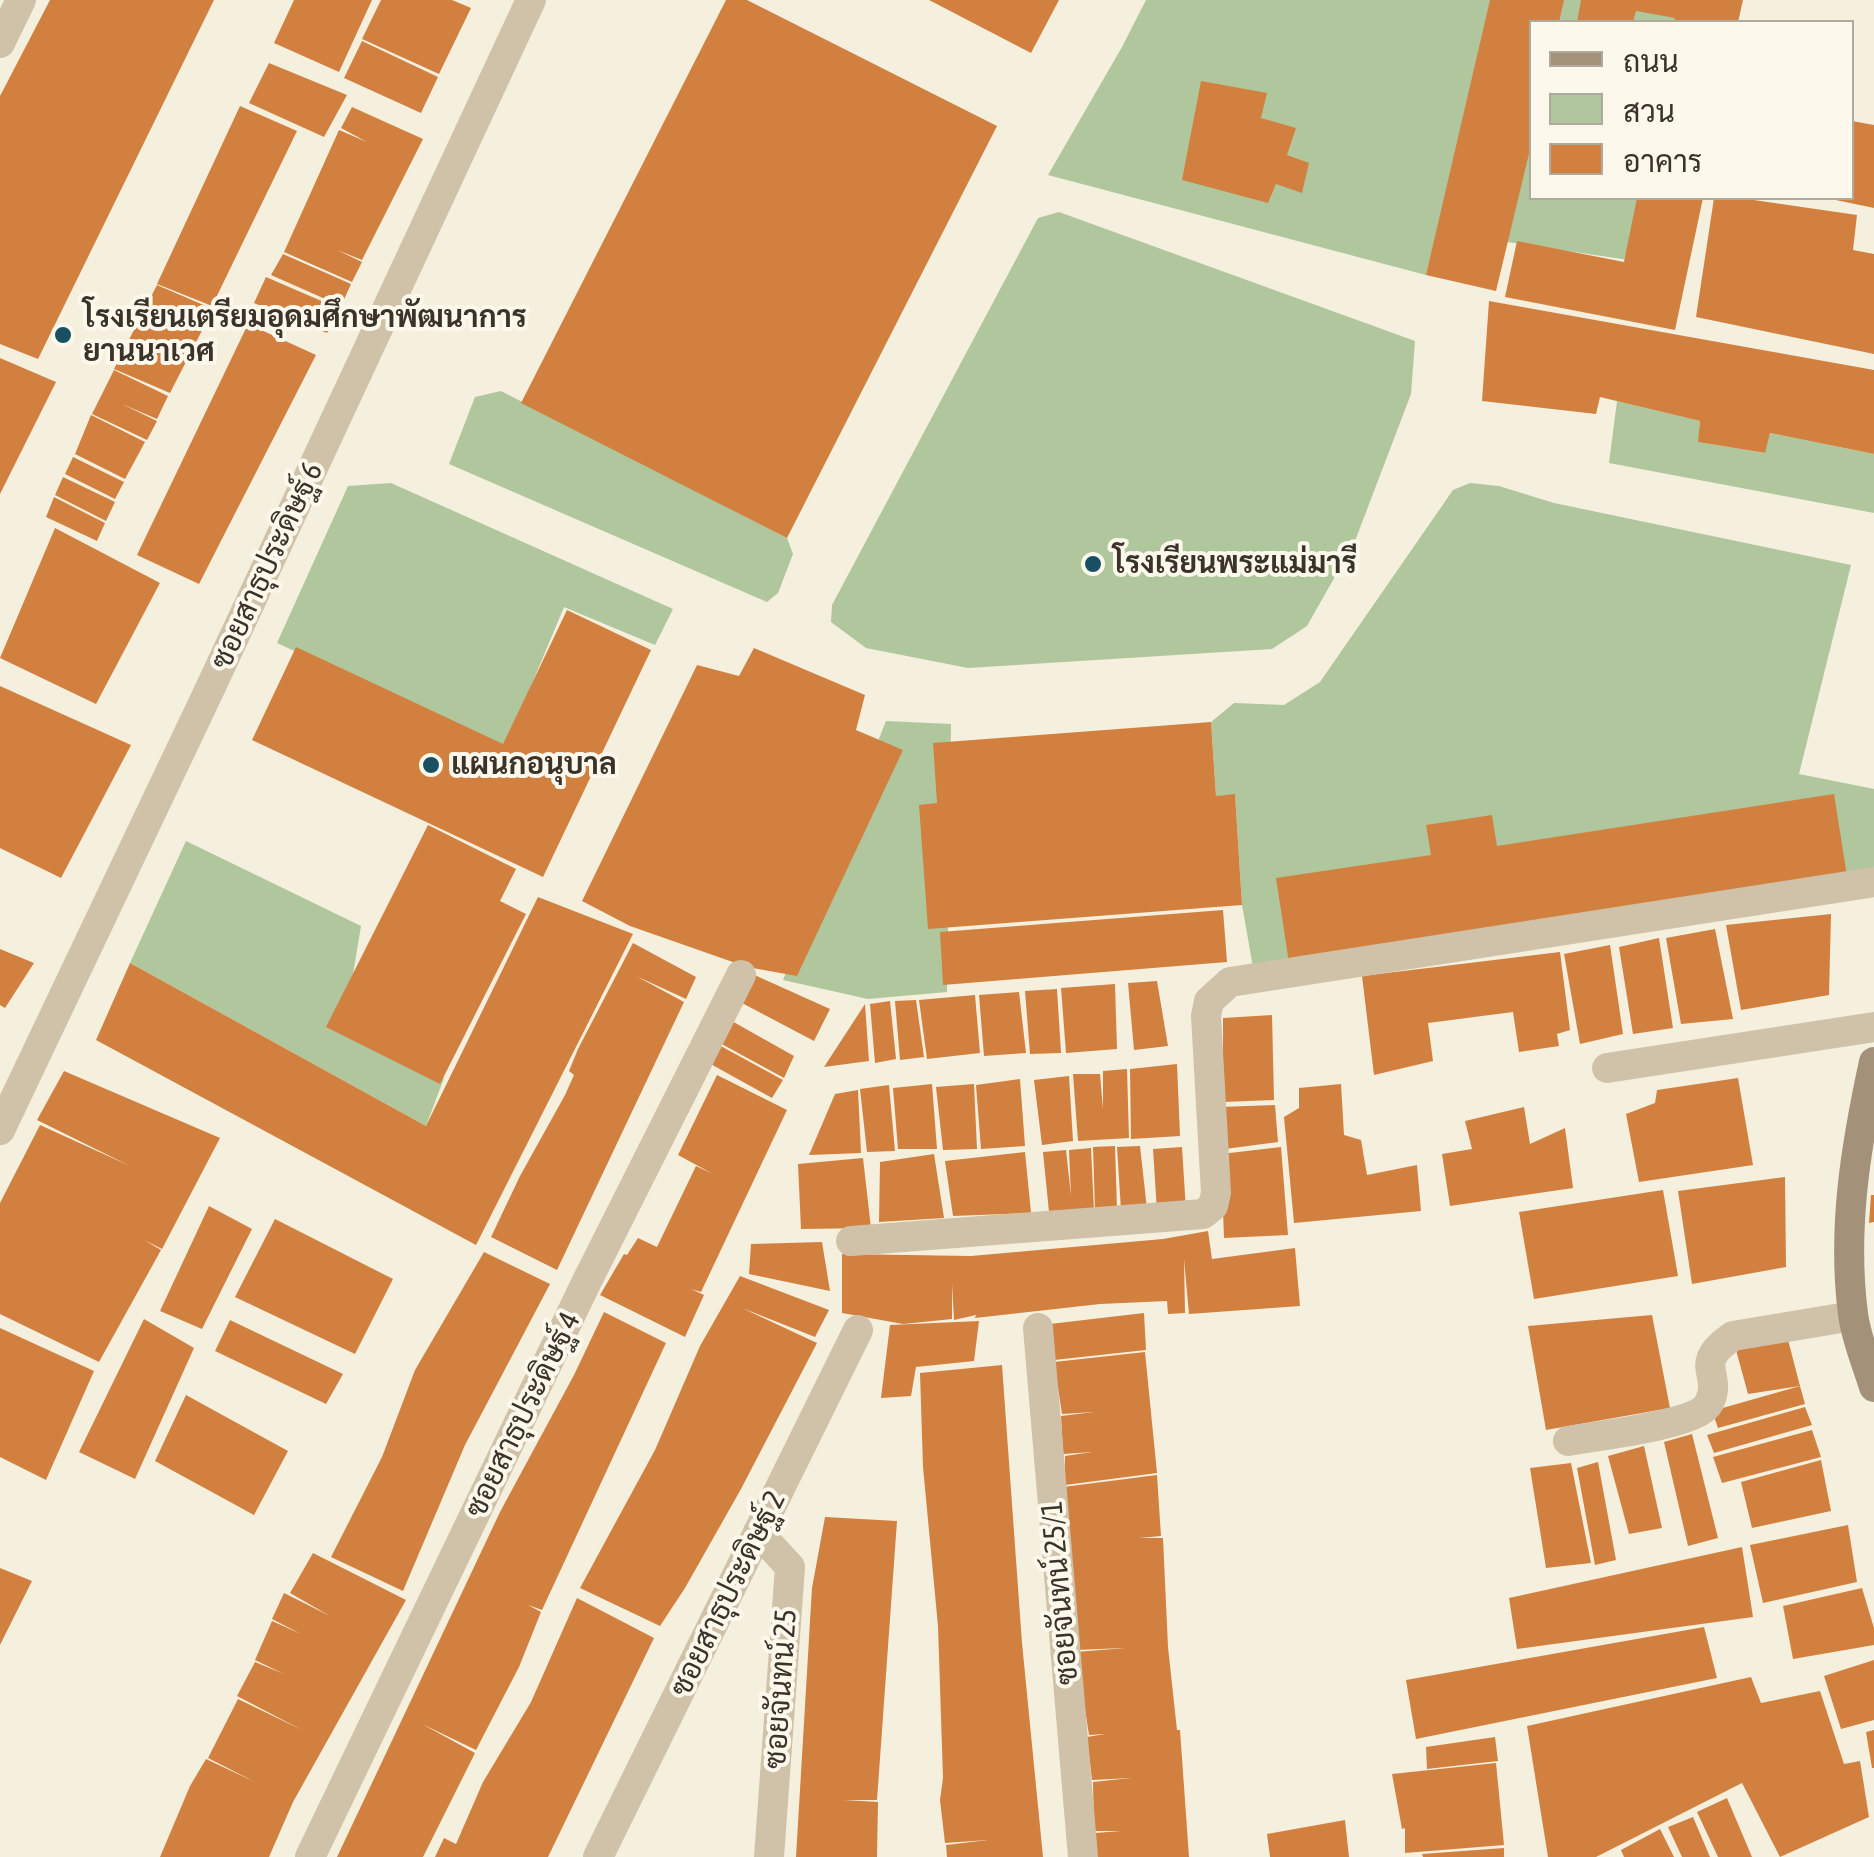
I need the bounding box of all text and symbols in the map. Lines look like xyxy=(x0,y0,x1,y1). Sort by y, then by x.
legend xyxy=(1529,20,1854,200)
text: ถนน xyxy=(1623,44,1679,78)
text: สวน xyxy=(1623,94,1675,128)
text: อาคาร xyxy=(1623,144,1702,178)
place label: โรงเรียนเตรียมอุดมศึกษาพัฒนาการ ยานนาเวศ xyxy=(83,300,527,370)
marker: โรงเรียนเตรียมอุดมศึกษาพัฒนาการ ยานนาเวศ xyxy=(52,324,74,346)
street label: ซอยสาธุประดิษฐ์ 6 xyxy=(203,457,331,675)
place label: โรงเรียนพระแม่มารี xyxy=(1113,546,1357,582)
marker: โรงเรียนพระแม่มารี xyxy=(1082,553,1104,575)
place label: แผนกอนุบาล xyxy=(451,747,617,783)
marker: แผนกอนุบาล xyxy=(420,754,442,776)
street label: ซอยสาธุประดิษฐ์ 4 xyxy=(458,1306,588,1524)
street label: ซอยสาธุประดิษฐ์ 2 xyxy=(663,1485,793,1703)
street label: ซอยจันทน์ 25/1 xyxy=(1034,1500,1086,1686)
street label: ซอยจันทน์ 25 xyxy=(757,1608,805,1770)

